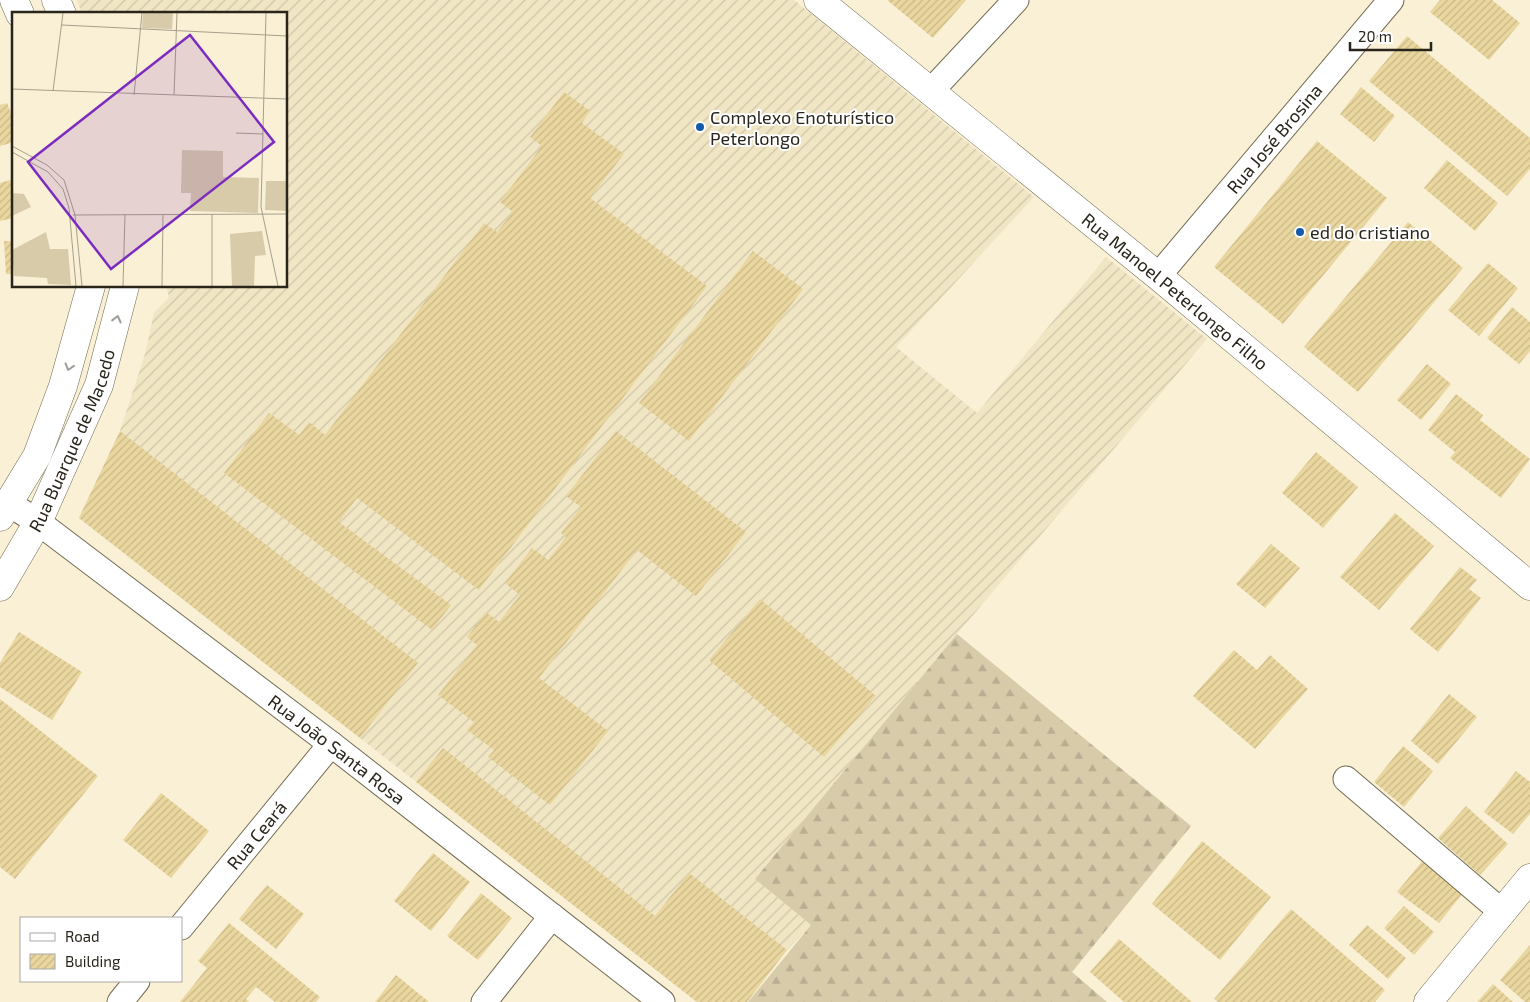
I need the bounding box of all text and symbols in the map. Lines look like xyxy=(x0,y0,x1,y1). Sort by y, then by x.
inset map xyxy=(12,12,288,288)
scale bar xyxy=(1350,20,1431,52)
text: 20 m xyxy=(1358,27,1392,45)
street label: Rua José Brosina xyxy=(1222,79,1327,198)
place label: Complexo Enoturístico Peterlongo xyxy=(710,106,894,149)
marker: Complexo Enoturístico Peterlongo xyxy=(694,121,706,133)
street label: Rua Manoel Peterlongo Filho xyxy=(1078,208,1273,374)
place label: ed do cristiano xyxy=(1310,221,1430,243)
marker: ed do cristiano xyxy=(1294,226,1306,238)
one-way arrow xyxy=(111,316,121,324)
street label: Rua Buarque de Macedo xyxy=(24,346,119,536)
one-way arrow xyxy=(65,362,75,371)
street label: Rua João Santa Rosa xyxy=(264,690,410,809)
street label: Rua Ceará xyxy=(222,796,291,874)
legend xyxy=(20,917,182,982)
text: Road xyxy=(65,927,100,945)
text: Building xyxy=(65,952,121,970)

